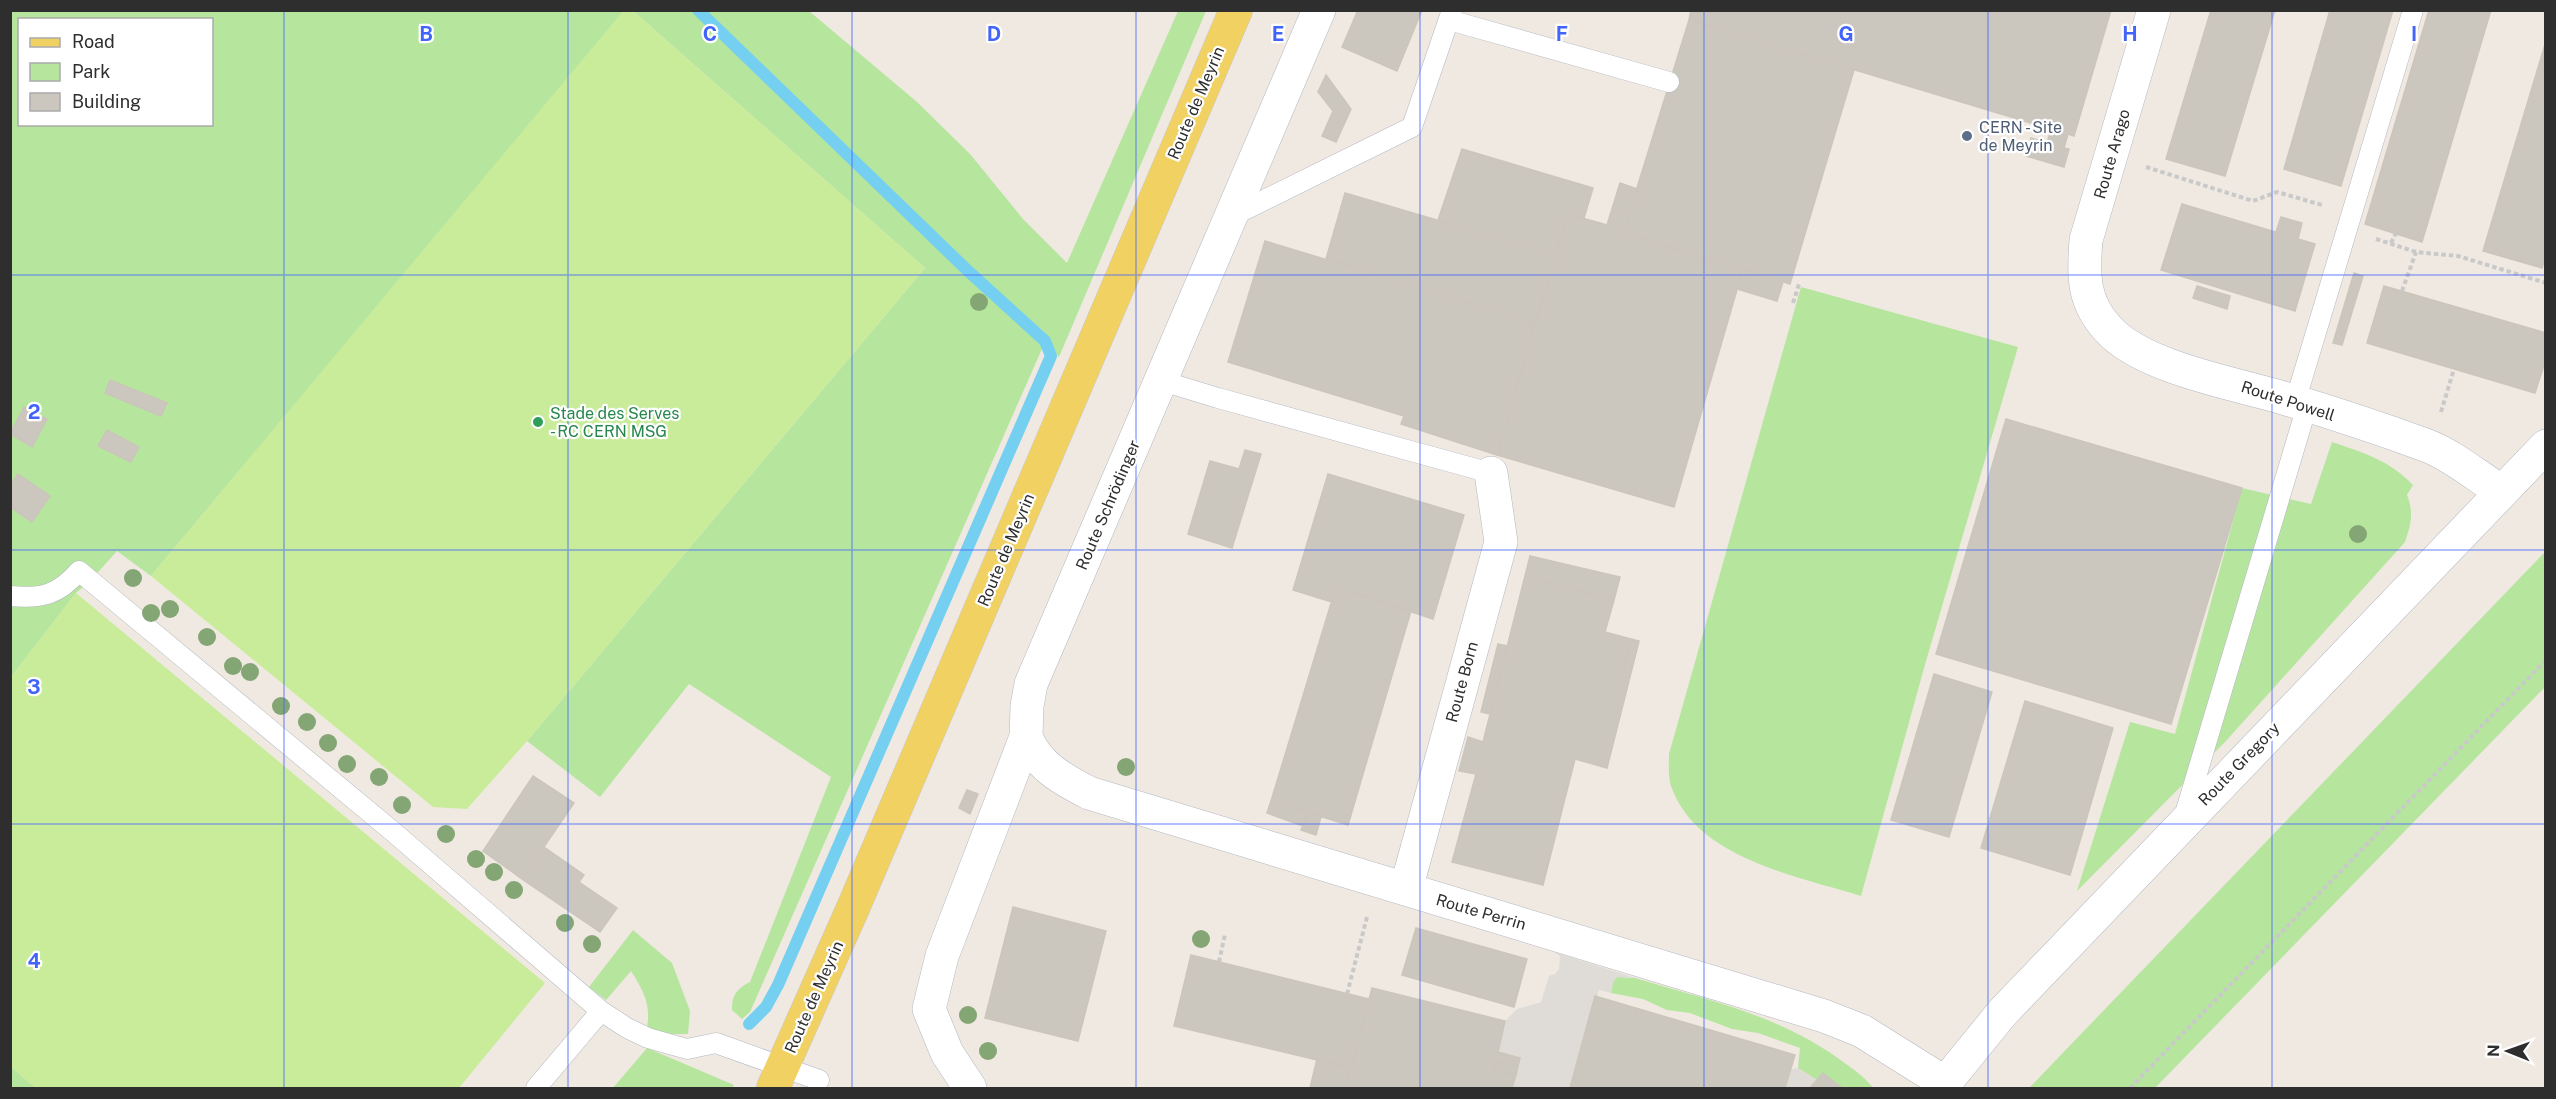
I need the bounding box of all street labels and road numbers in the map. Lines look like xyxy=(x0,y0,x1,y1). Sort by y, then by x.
street label: Route de Meyrin xyxy=(1164,44,1228,162)
street label: Route Arago xyxy=(2090,107,2134,201)
street label: Route Powell xyxy=(2239,377,2337,425)
street label: Route Schrödinger xyxy=(1072,437,1144,573)
street label: Route de Meyrin xyxy=(974,491,1038,609)
street label: Route Born xyxy=(1442,639,1482,725)
street label: Route Gregory xyxy=(2195,718,2284,810)
street label: Route Perrin xyxy=(1434,890,1528,934)
street label: Route de Meyrin xyxy=(781,938,847,1056)

